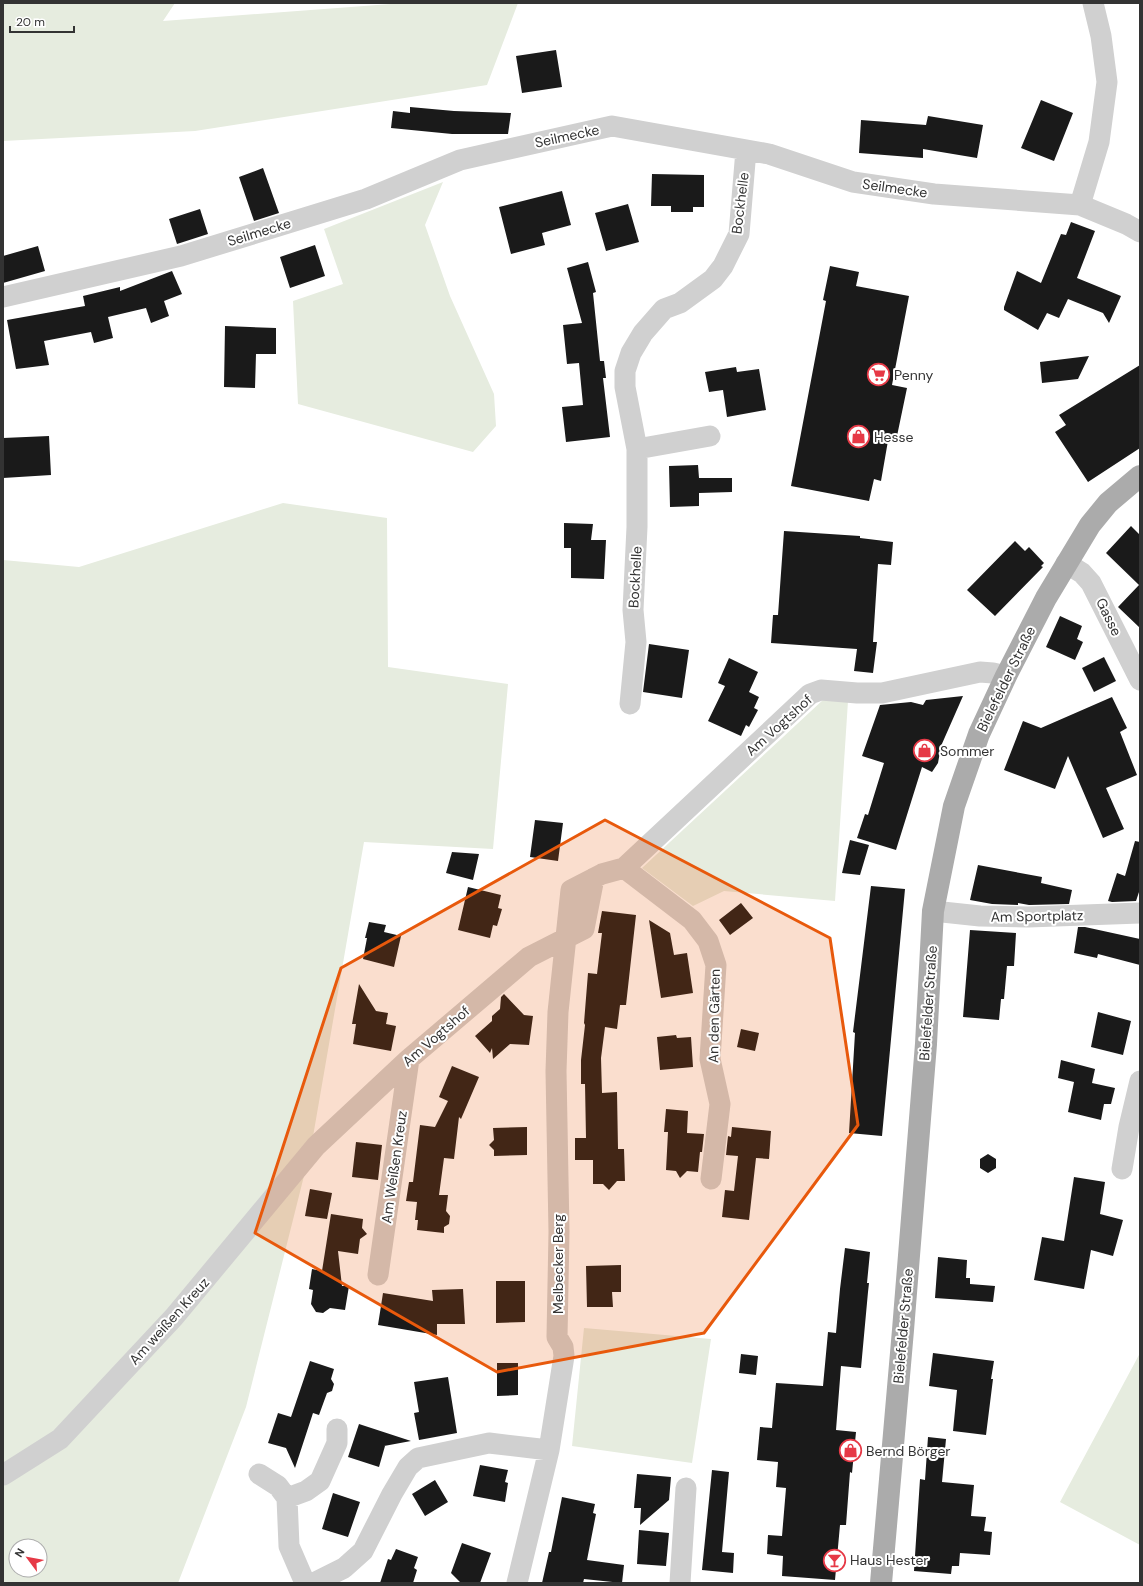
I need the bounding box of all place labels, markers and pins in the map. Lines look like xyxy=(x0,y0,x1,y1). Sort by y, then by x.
supermarket icon: Penny xyxy=(865,362,891,388)
place label: Penny xyxy=(894,366,934,384)
shop icon: Hesse xyxy=(845,424,871,450)
place label: Hesse xyxy=(874,428,914,446)
shop icon: Sommer xyxy=(912,738,938,764)
place label: Sommer xyxy=(940,742,995,760)
shop icon: Bernd Börger xyxy=(838,1438,864,1464)
place label: Bernd Börger xyxy=(866,1442,951,1460)
bar icon: Haus Hester xyxy=(821,1547,847,1573)
place label: Haus Hester xyxy=(850,1551,929,1569)

